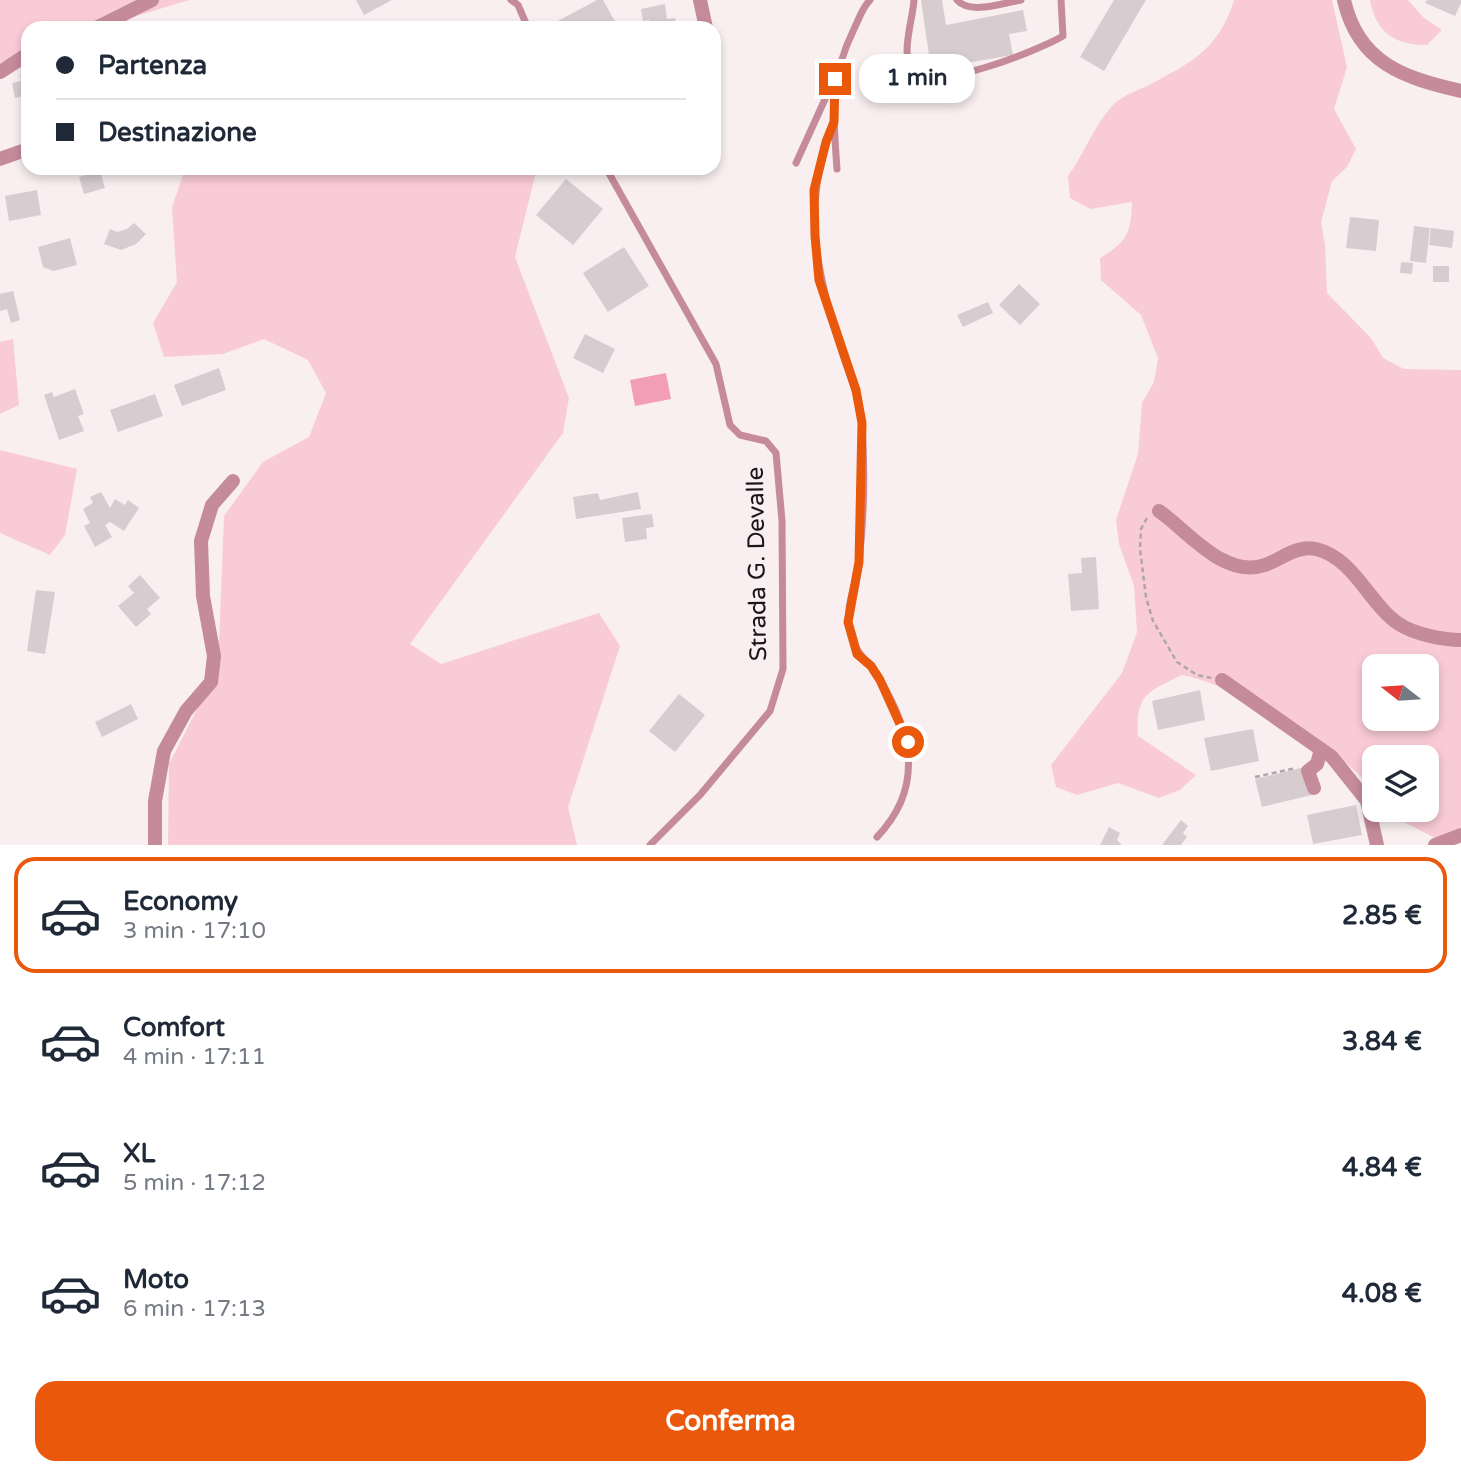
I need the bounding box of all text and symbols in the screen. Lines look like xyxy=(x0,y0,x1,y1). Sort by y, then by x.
text: Partenza xyxy=(98,50,207,81)
callout: 1 min xyxy=(860,55,975,104)
route end xyxy=(819,63,851,95)
text: 1 min xyxy=(886,64,948,92)
text: Destinazione xyxy=(98,117,257,148)
street label: Strada G. Devalle xyxy=(741,467,773,661)
north arrow xyxy=(1362,654,1438,732)
map controls xyxy=(1362,654,1439,822)
route start xyxy=(892,726,924,758)
button: layers xyxy=(1362,745,1439,822)
icon: car xyxy=(39,884,102,947)
text: Economy xyxy=(123,886,238,917)
text: 2.85 € xyxy=(1342,900,1422,931)
text: 3 min · 17:10 xyxy=(123,917,266,945)
icon: car xyxy=(39,1010,102,1073)
text: Comfort xyxy=(123,1012,225,1043)
text: 3.84 € xyxy=(1342,1026,1422,1057)
text: 4 min · 17:11 xyxy=(123,1043,266,1071)
icon: car xyxy=(39,1136,102,1199)
text: XL xyxy=(123,1138,155,1169)
text: 4.84 € xyxy=(1342,1152,1422,1183)
text: 5 min · 17:12 xyxy=(123,1169,266,1197)
icon: car xyxy=(39,1262,102,1325)
text: Moto xyxy=(123,1264,189,1295)
text: 4.08 € xyxy=(1342,1278,1422,1309)
text: 6 min · 17:13 xyxy=(123,1295,266,1323)
button: Conferma xyxy=(35,1381,1426,1461)

